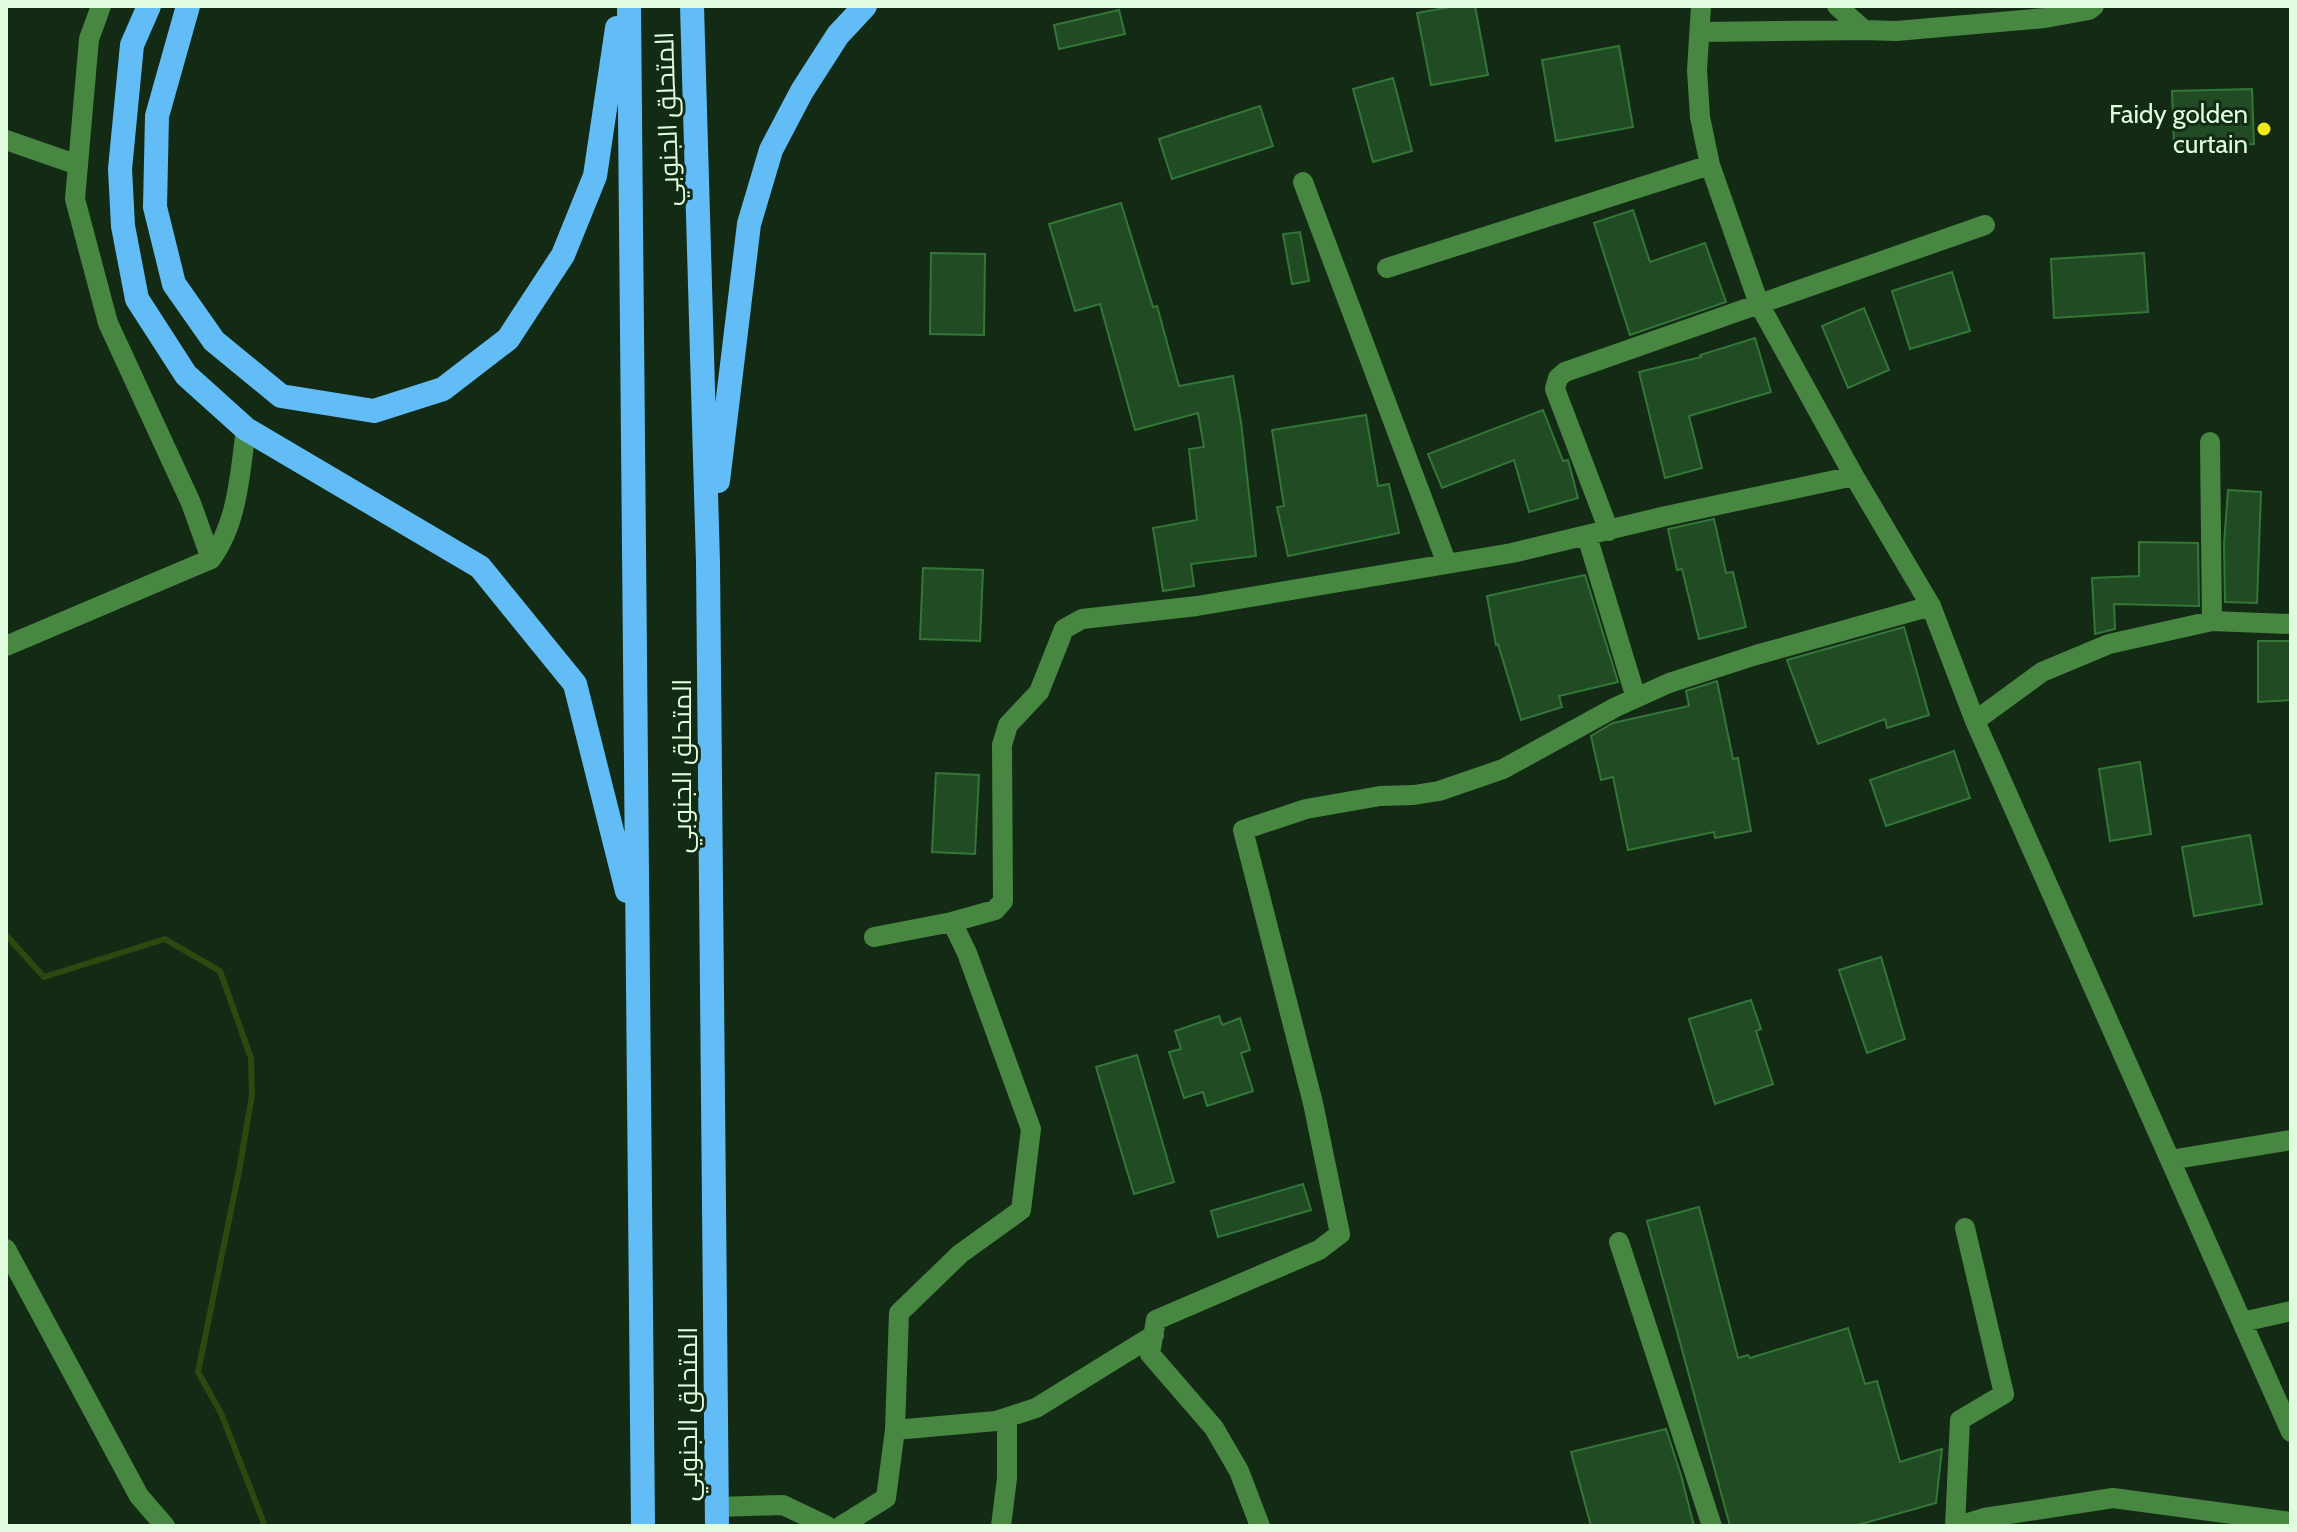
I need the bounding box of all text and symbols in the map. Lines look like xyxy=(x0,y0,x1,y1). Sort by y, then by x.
street label: المتحلق الجنوبي xyxy=(648,31,691,207)
place label: Faidy golden curtain xyxy=(2109,98,2248,160)
marker: Faidy golden curtain xyxy=(2255,120,2273,138)
street label: المتحلق الجنوبي xyxy=(666,679,703,853)
street label: المتحلق الجنوبي xyxy=(672,1327,709,1501)

